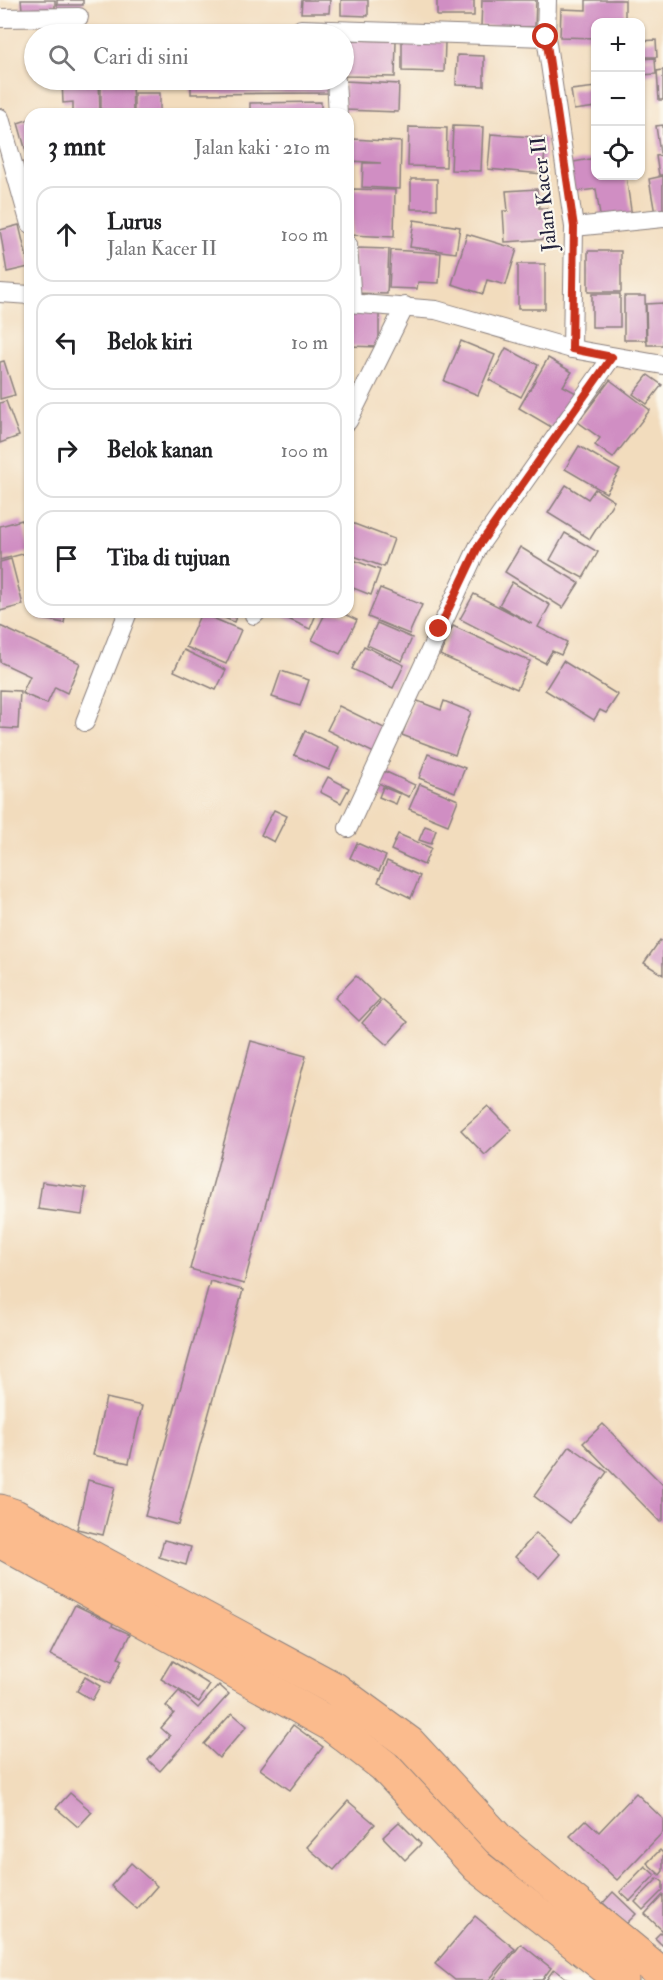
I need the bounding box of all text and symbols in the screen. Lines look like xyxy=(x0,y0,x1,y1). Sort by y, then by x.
map controls xyxy=(591,18,645,180)
button: + xyxy=(591,18,645,72)
route start xyxy=(532,23,558,49)
search box xyxy=(24,24,354,90)
icon: search xyxy=(45,41,78,74)
text: Cari di sini xyxy=(93,43,189,71)
button: − xyxy=(591,72,645,126)
button: locate xyxy=(591,126,645,180)
text: 3 mnt xyxy=(48,131,105,163)
text: Jalan kaki · 210 m xyxy=(194,135,330,160)
street label: Jalan Kacer II xyxy=(525,135,564,254)
text: Lurus xyxy=(107,208,161,236)
icon: ahead xyxy=(50,218,83,251)
text: 100 m xyxy=(281,222,328,247)
text: Jalan Kacer II xyxy=(107,236,217,261)
icon: left xyxy=(50,326,83,359)
text: Belok kiri xyxy=(107,328,192,356)
text: 10 m xyxy=(291,330,328,355)
icon: right xyxy=(50,434,83,467)
text: Belok kanan xyxy=(107,436,213,464)
text: 100 m xyxy=(281,438,328,463)
icon: arrive xyxy=(50,542,83,575)
text: Tiba di tujuan xyxy=(107,544,230,572)
route end xyxy=(425,615,451,641)

